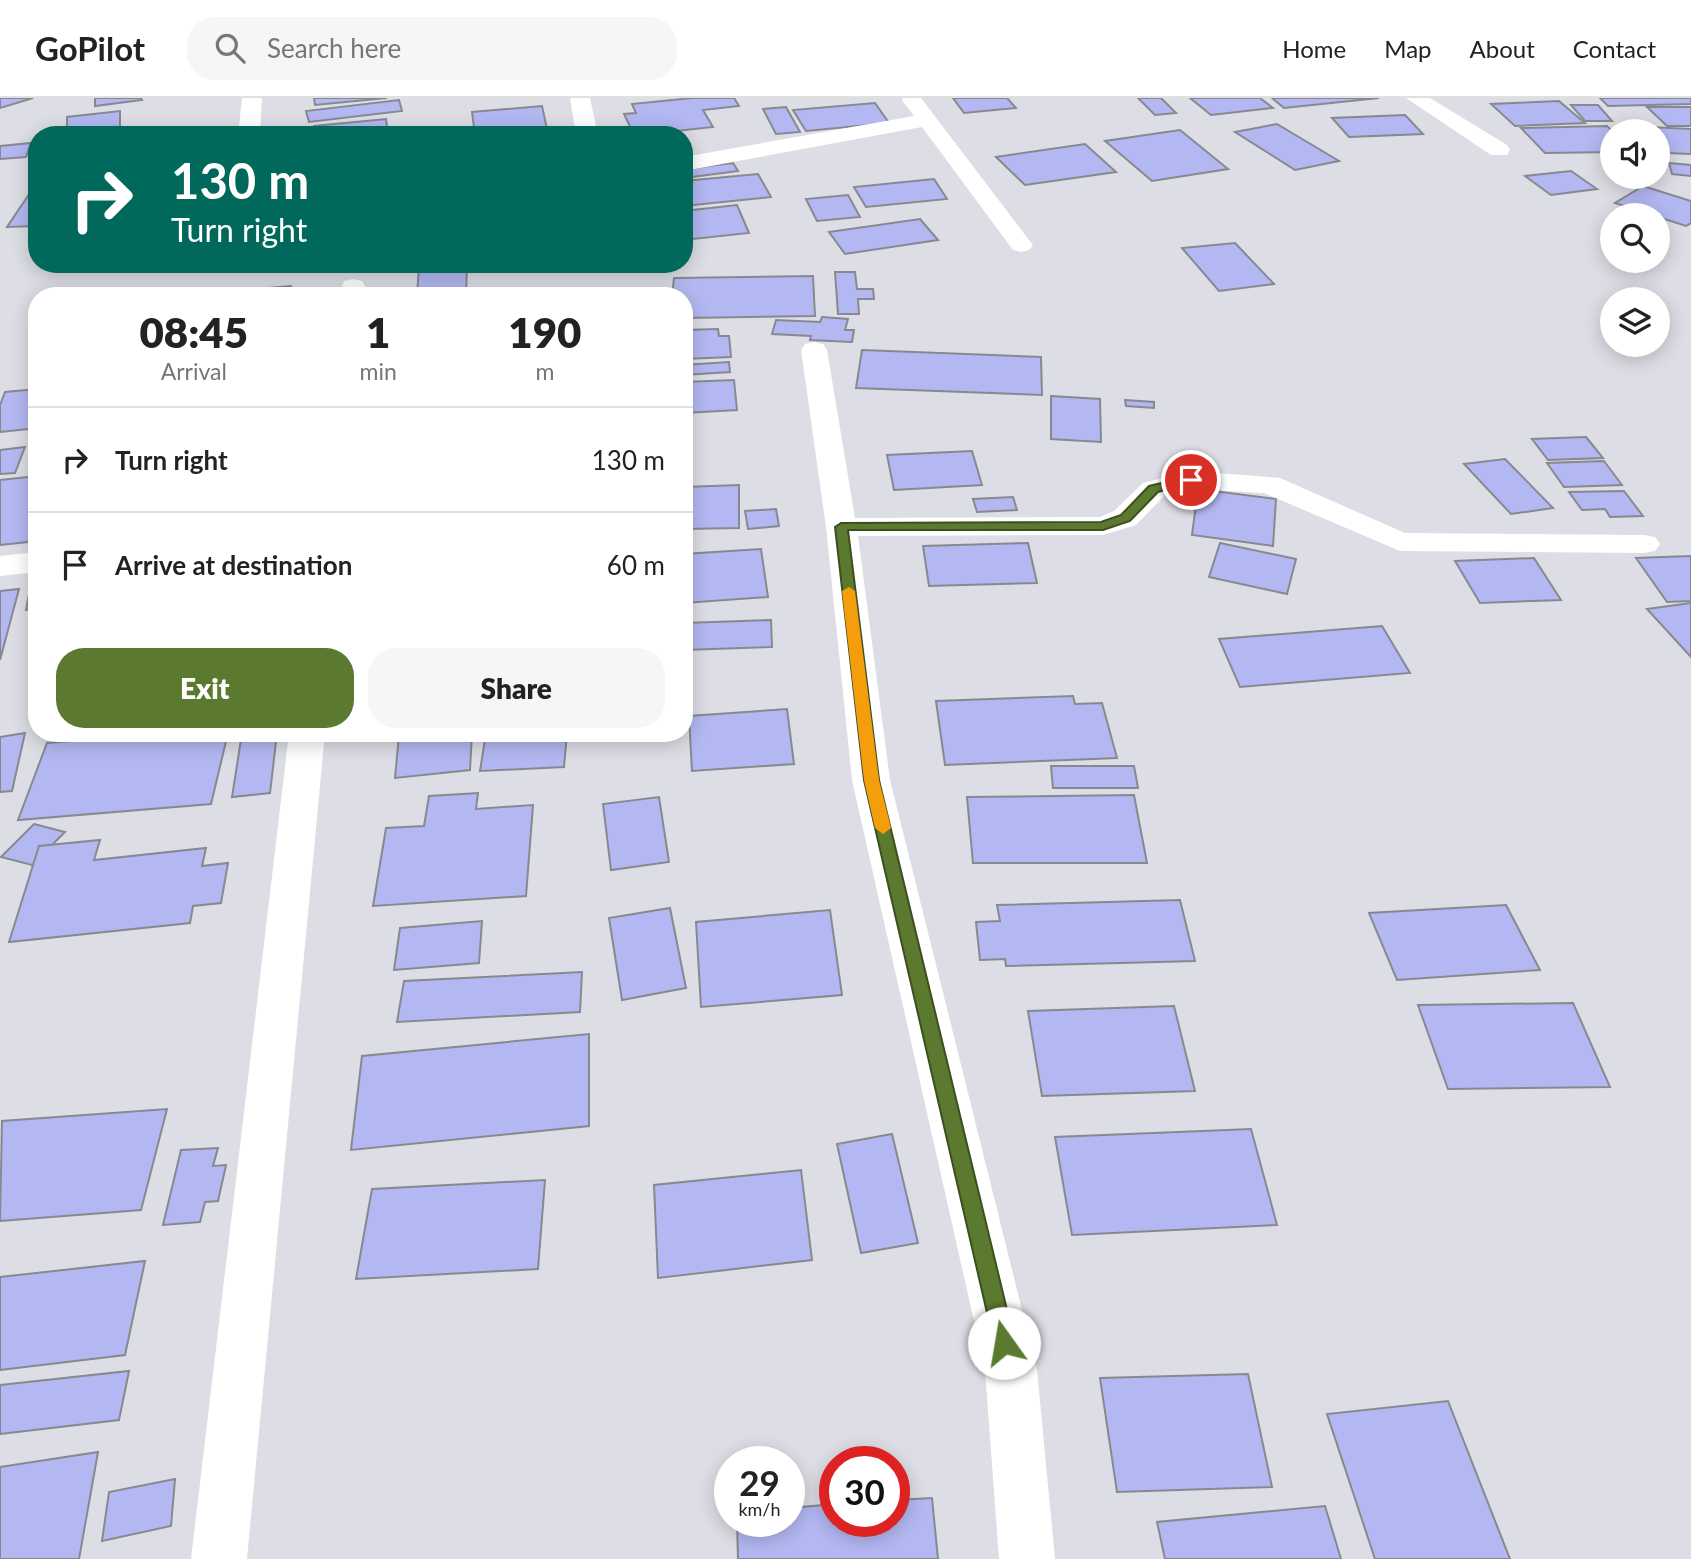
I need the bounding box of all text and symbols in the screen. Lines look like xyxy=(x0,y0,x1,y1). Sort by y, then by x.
search box xyxy=(187,17,677,80)
text: GoPilot xyxy=(35,28,145,68)
icon: search xyxy=(211,29,249,67)
text: Search here xyxy=(267,32,401,64)
text: Home xyxy=(1282,34,1346,63)
text: Map xyxy=(1384,34,1432,63)
text: About xyxy=(1470,34,1535,63)
text: Contact xyxy=(1573,34,1656,63)
map controls xyxy=(1600,119,1670,357)
button: sound xyxy=(1600,119,1670,189)
text: 130 m xyxy=(171,151,309,209)
icon: right xyxy=(56,154,147,245)
button: search xyxy=(1600,203,1670,273)
text: Turn right xyxy=(171,210,307,249)
button: layers xyxy=(1600,287,1670,357)
text: 08:45 xyxy=(140,307,248,357)
text: 1 xyxy=(366,307,390,357)
text: 190 xyxy=(508,307,581,357)
text: Arrival xyxy=(161,357,227,385)
text: min xyxy=(360,357,397,385)
text: m xyxy=(535,357,554,385)
icon: right xyxy=(56,441,94,479)
text: Turn right xyxy=(115,444,228,476)
text: 130 m xyxy=(592,444,665,476)
pin xyxy=(1161,450,1221,510)
icon: arrive xyxy=(1172,461,1210,499)
icon: arrive xyxy=(56,546,94,584)
text: Arrive at destination xyxy=(115,549,352,581)
text: 60 m xyxy=(607,549,665,581)
button: Exit xyxy=(56,648,354,728)
button: Share xyxy=(368,648,665,728)
position arrow xyxy=(967,1306,1041,1380)
speed limit sign: 30 xyxy=(819,1446,910,1537)
text: 29 xyxy=(739,1461,780,1503)
text: km/h xyxy=(738,1498,781,1520)

